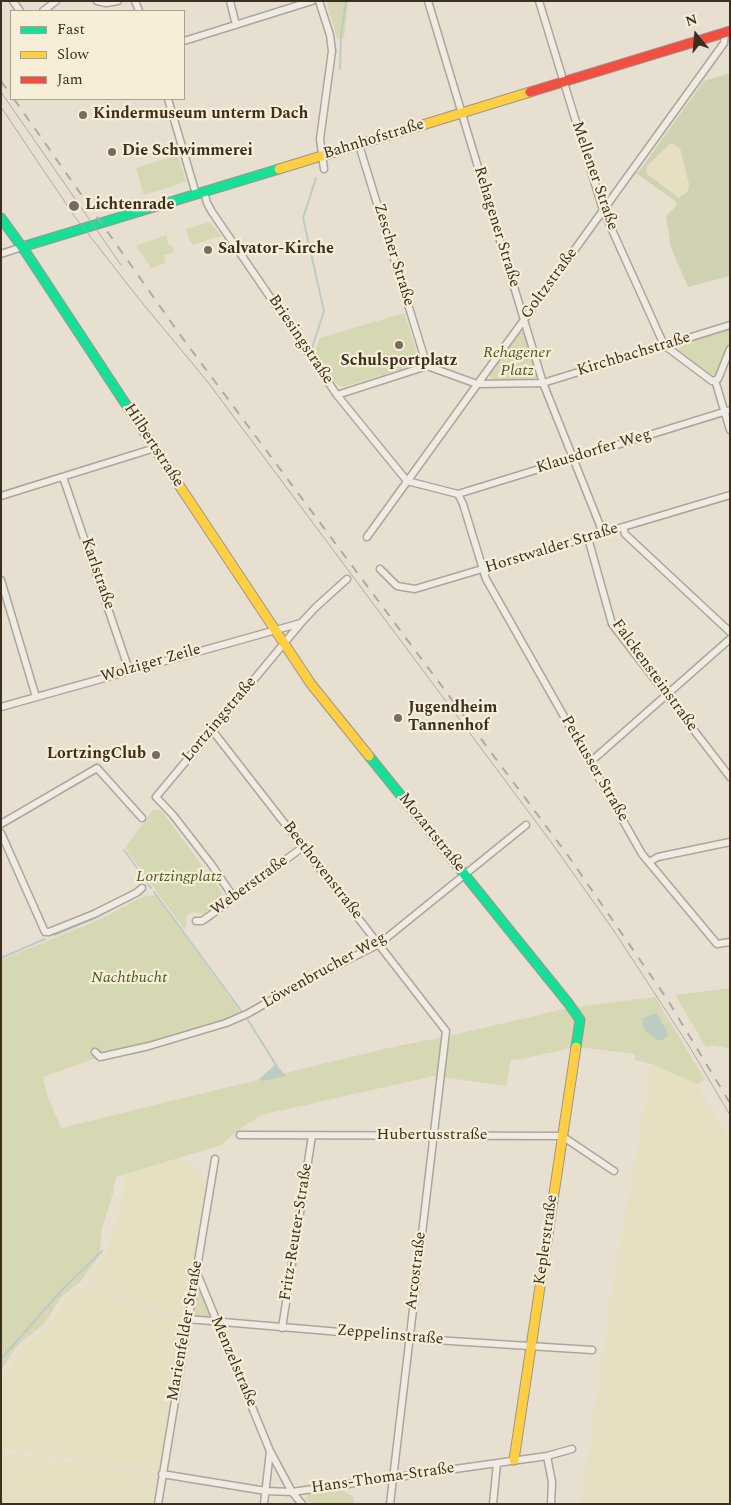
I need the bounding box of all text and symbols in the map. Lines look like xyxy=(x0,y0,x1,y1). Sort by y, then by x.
text: N xyxy=(683,8,700,32)
legend xyxy=(10,10,185,100)
north arrow xyxy=(671,10,721,60)
text: Fast xyxy=(57,18,85,41)
text: Slow xyxy=(57,43,89,66)
text: Jam xyxy=(57,68,83,91)
place label: Kindermuseum unterm Dach xyxy=(93,105,308,125)
marker: Kindermuseum unterm Dach xyxy=(77,109,89,121)
street label: Bahnhofstraße xyxy=(321,116,427,164)
street label: Mellener Straße xyxy=(566,119,622,233)
place label: Die Schwimmerei xyxy=(122,142,253,162)
marker: Die Schwimmerei xyxy=(106,146,118,158)
street label: Rehagener Straße xyxy=(469,164,523,290)
place label: Lichtenrade xyxy=(85,196,175,216)
marker: Lichtenrade xyxy=(67,199,81,213)
street label: Zescher Straße xyxy=(368,202,418,308)
place label: Salvator-Kirche xyxy=(218,240,334,260)
marker: Salvator-Kirche xyxy=(202,244,214,256)
street label: Goltzstraße xyxy=(518,245,582,323)
street label: Briesingstraße xyxy=(263,292,337,388)
street label: Kirchbachstraße xyxy=(575,329,693,381)
marker: Schulsportplatz xyxy=(393,339,405,351)
park label: Rehagener Platz xyxy=(483,344,551,382)
place label: Schulsportplatz xyxy=(340,352,458,372)
street label: Hilbertstraße xyxy=(119,401,187,491)
street label: Klausdorfer Weg xyxy=(534,425,654,479)
street label: Horstwalder Straße xyxy=(483,520,621,578)
street label: Karlstraße xyxy=(76,536,118,612)
street label: Falckensteinstraße xyxy=(607,616,701,736)
street label: Wolziger Zeile xyxy=(99,641,203,687)
street label: Lortzingstraße xyxy=(179,673,261,767)
place label: Jugendheim Tannenhof xyxy=(408,699,498,737)
marker: Jugendheim Tannenhof xyxy=(392,712,404,724)
street label: Petkusser Straße xyxy=(556,713,632,825)
place label: LortzingClub xyxy=(47,745,146,765)
marker: LortzingClub xyxy=(150,749,162,761)
street label: Mozartstraße xyxy=(393,790,469,876)
street label: Beethovenstraße xyxy=(278,818,366,924)
street label: Weberstraße xyxy=(208,852,292,920)
park label: Lortzingplatz xyxy=(136,868,222,888)
street label: Löwenbrucher Weg xyxy=(260,929,390,1013)
park label: Nachtbucht xyxy=(91,969,167,989)
street label: Hubertusstraße xyxy=(377,1126,487,1146)
street label: Fritz-Reuter-Straße xyxy=(277,1162,317,1302)
street label: Keplerstraße xyxy=(531,1194,563,1286)
street label: Arcostraße xyxy=(403,1231,431,1311)
street label: Marienfelder Straße xyxy=(164,1259,208,1403)
street label: Menzelstraße xyxy=(205,1314,261,1410)
street label: Zeppelinstraße xyxy=(336,1322,444,1350)
street label: Hans-Thoma-Straße xyxy=(310,1459,456,1499)

